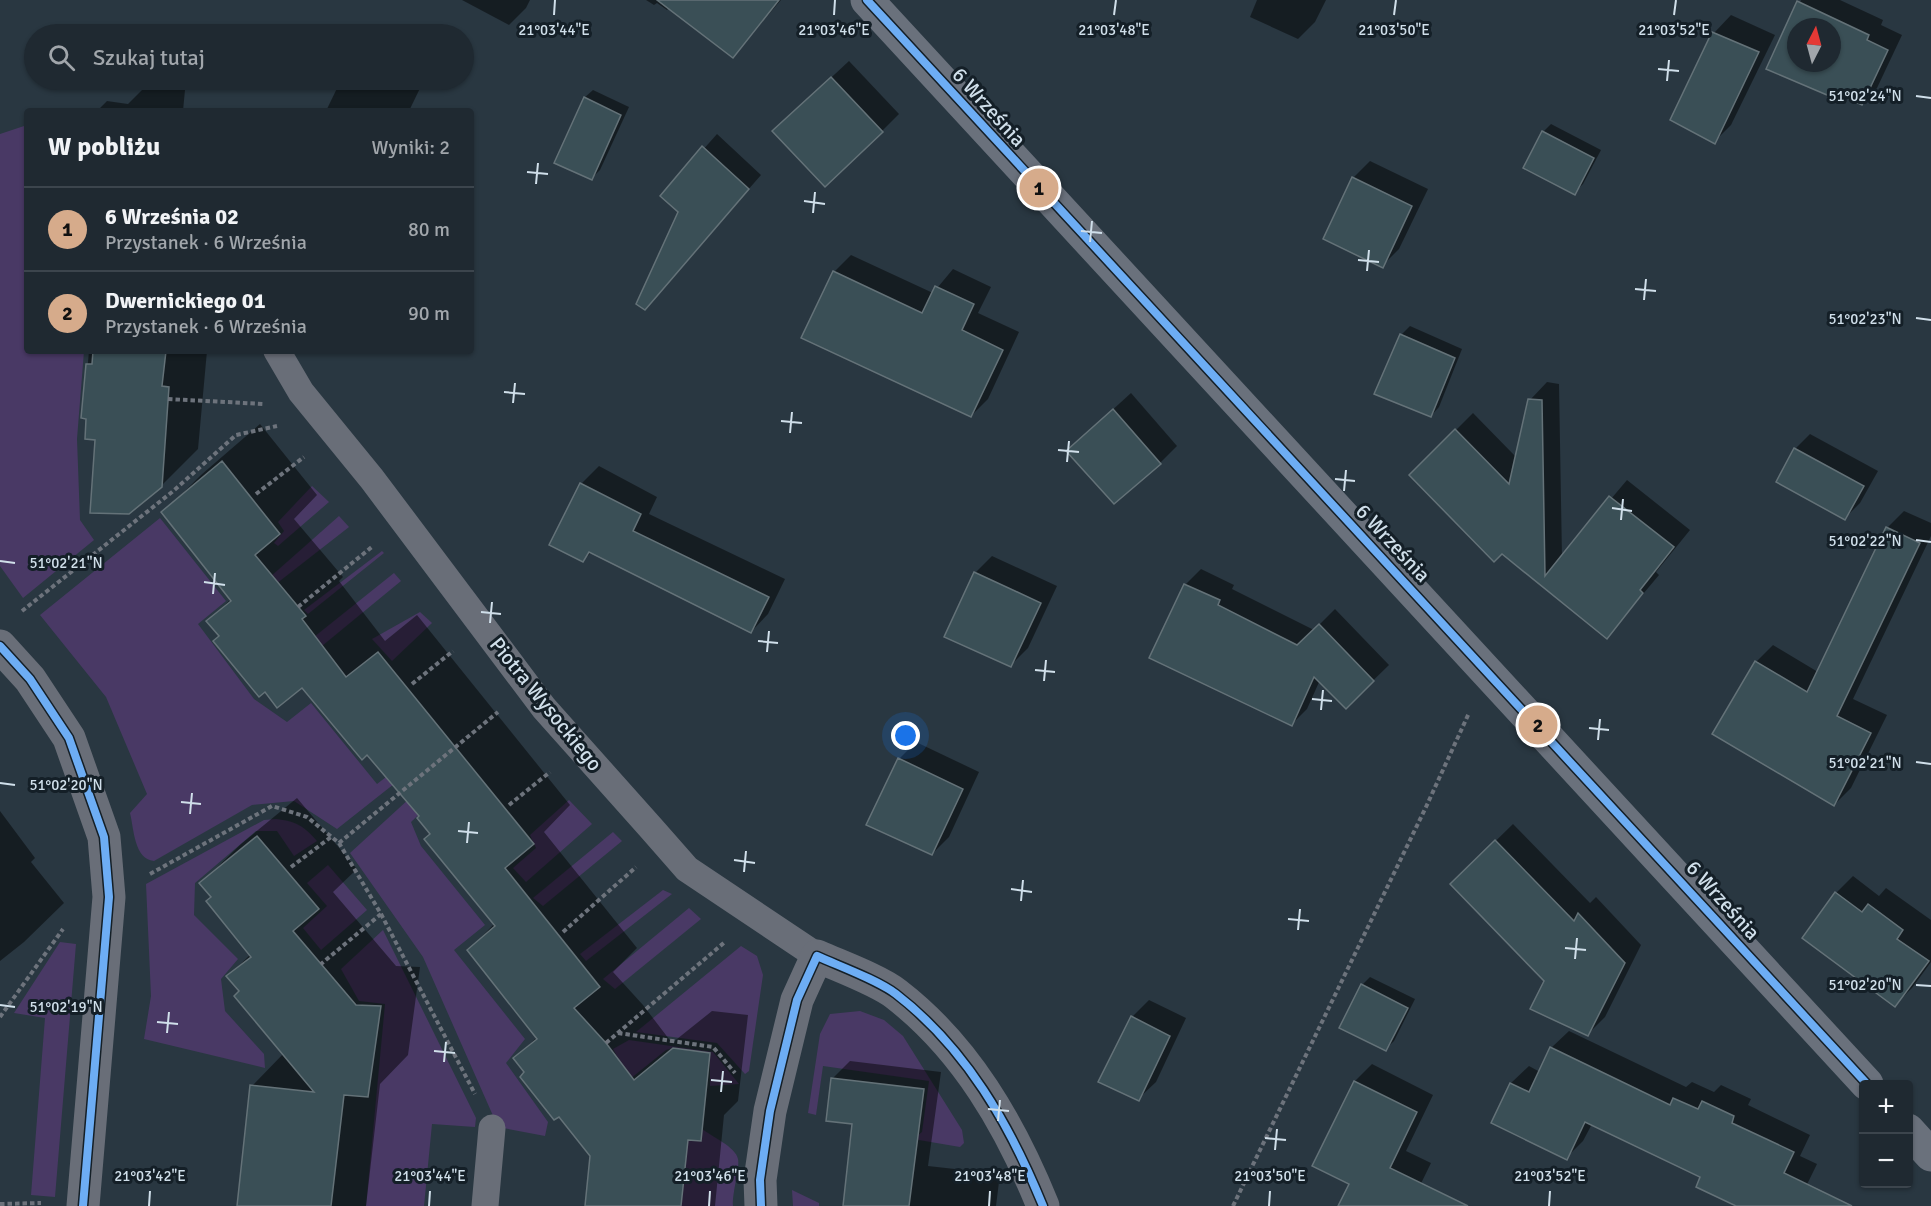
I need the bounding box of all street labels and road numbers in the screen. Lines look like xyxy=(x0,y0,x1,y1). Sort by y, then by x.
street label: 6 Września xyxy=(947,62,1031,152)
street label: 6 Września xyxy=(1350,498,1436,588)
street label: Piotra Wysockiego xyxy=(484,632,608,776)
street label: 6 Września xyxy=(1681,855,1765,945)

